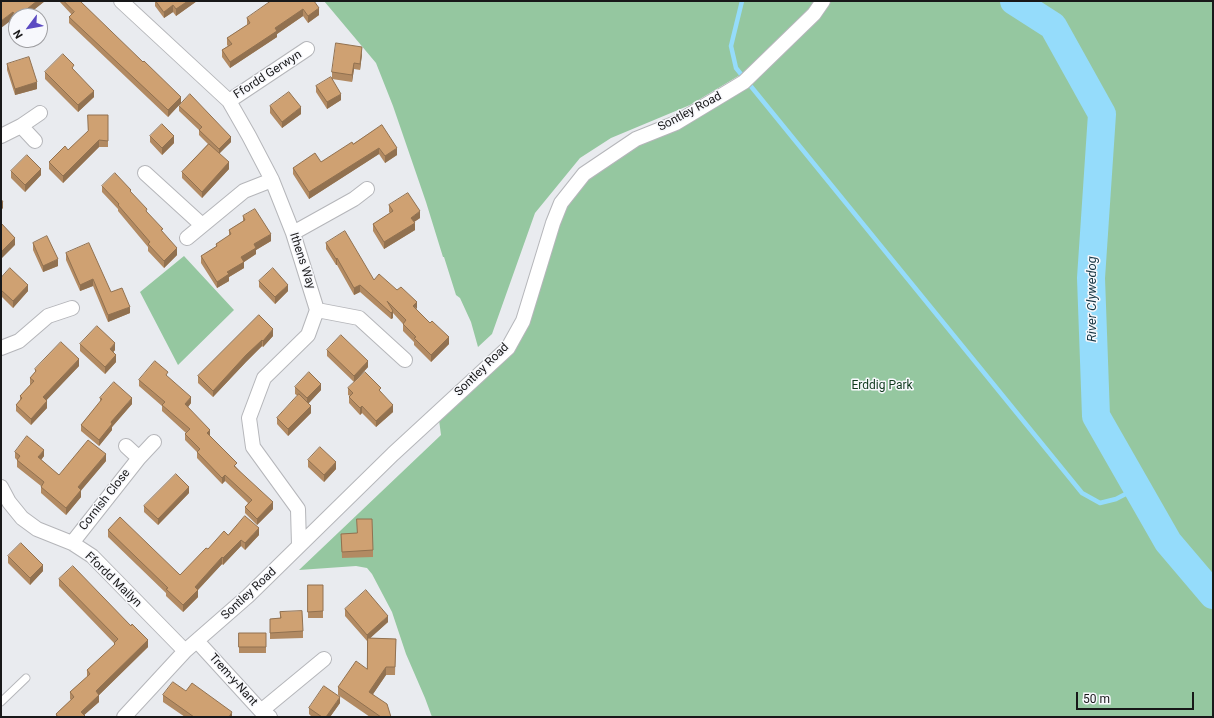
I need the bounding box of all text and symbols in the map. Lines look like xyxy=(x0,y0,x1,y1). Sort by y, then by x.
north arrow xyxy=(8,8,48,48)
text: N xyxy=(11,27,26,41)
street label: Ffordd Gerwyn xyxy=(231,48,305,102)
street label: Sontley Road xyxy=(656,89,724,135)
street label: Ithens Way xyxy=(286,231,318,291)
water label: River Clywedog xyxy=(1085,256,1101,342)
street label: Sontley Road xyxy=(452,341,512,399)
park label: Erddig Park xyxy=(851,379,913,393)
street label: Cornish Close xyxy=(76,466,134,534)
street label: Ffordd Mailyn xyxy=(82,549,144,611)
street label: Sontley Road xyxy=(219,565,279,623)
street label: Trem-y-Nant xyxy=(206,651,260,709)
scale bar xyxy=(1078,684,1196,710)
text: 50 m xyxy=(1083,692,1110,706)

